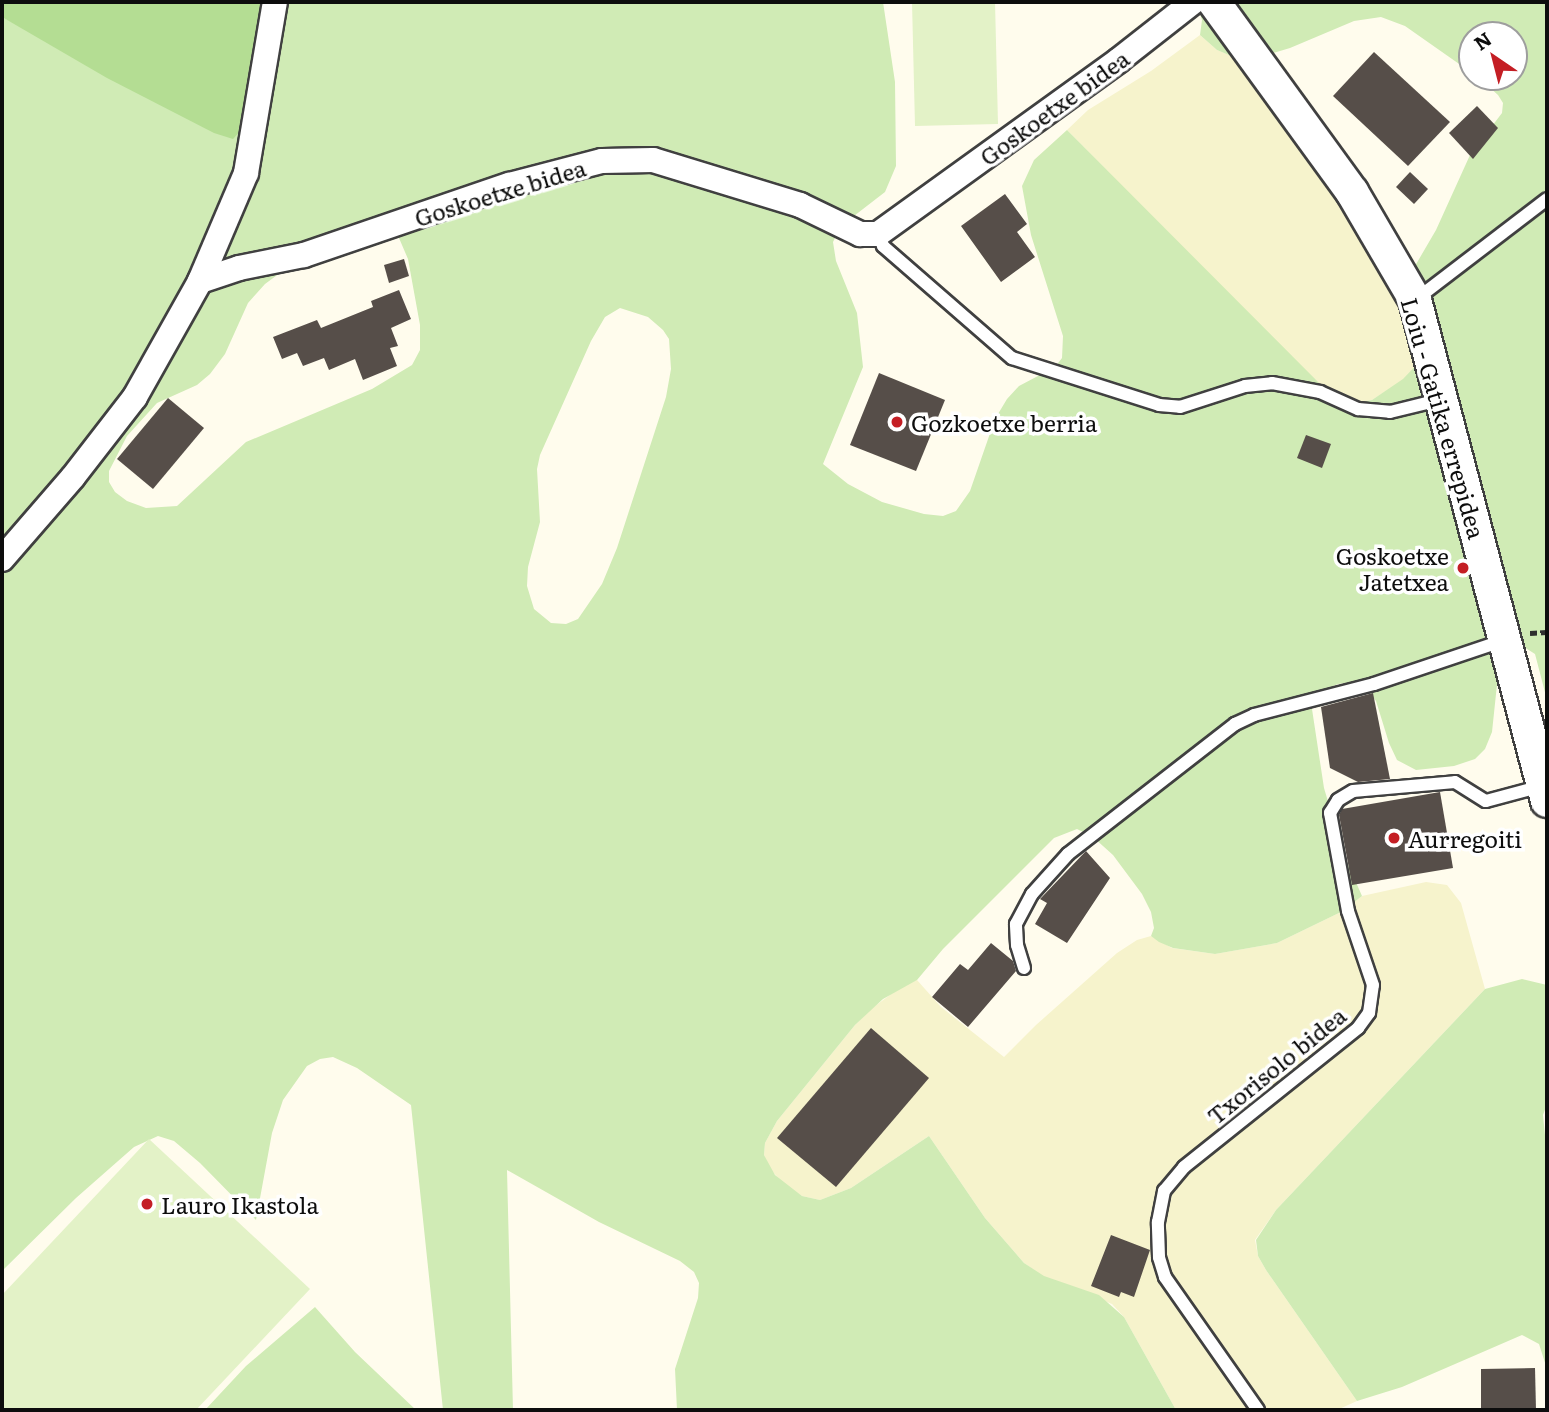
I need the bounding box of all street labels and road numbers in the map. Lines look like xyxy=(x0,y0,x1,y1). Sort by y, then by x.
street label: Goskoetxe bidea xyxy=(974,44,1134,170)
street label: Goskoetxe bidea xyxy=(411,153,589,231)
street label: Loiu - Gatika errepidea xyxy=(1396,294,1492,542)
street label: Txorisolo bidea xyxy=(1201,1001,1351,1129)

